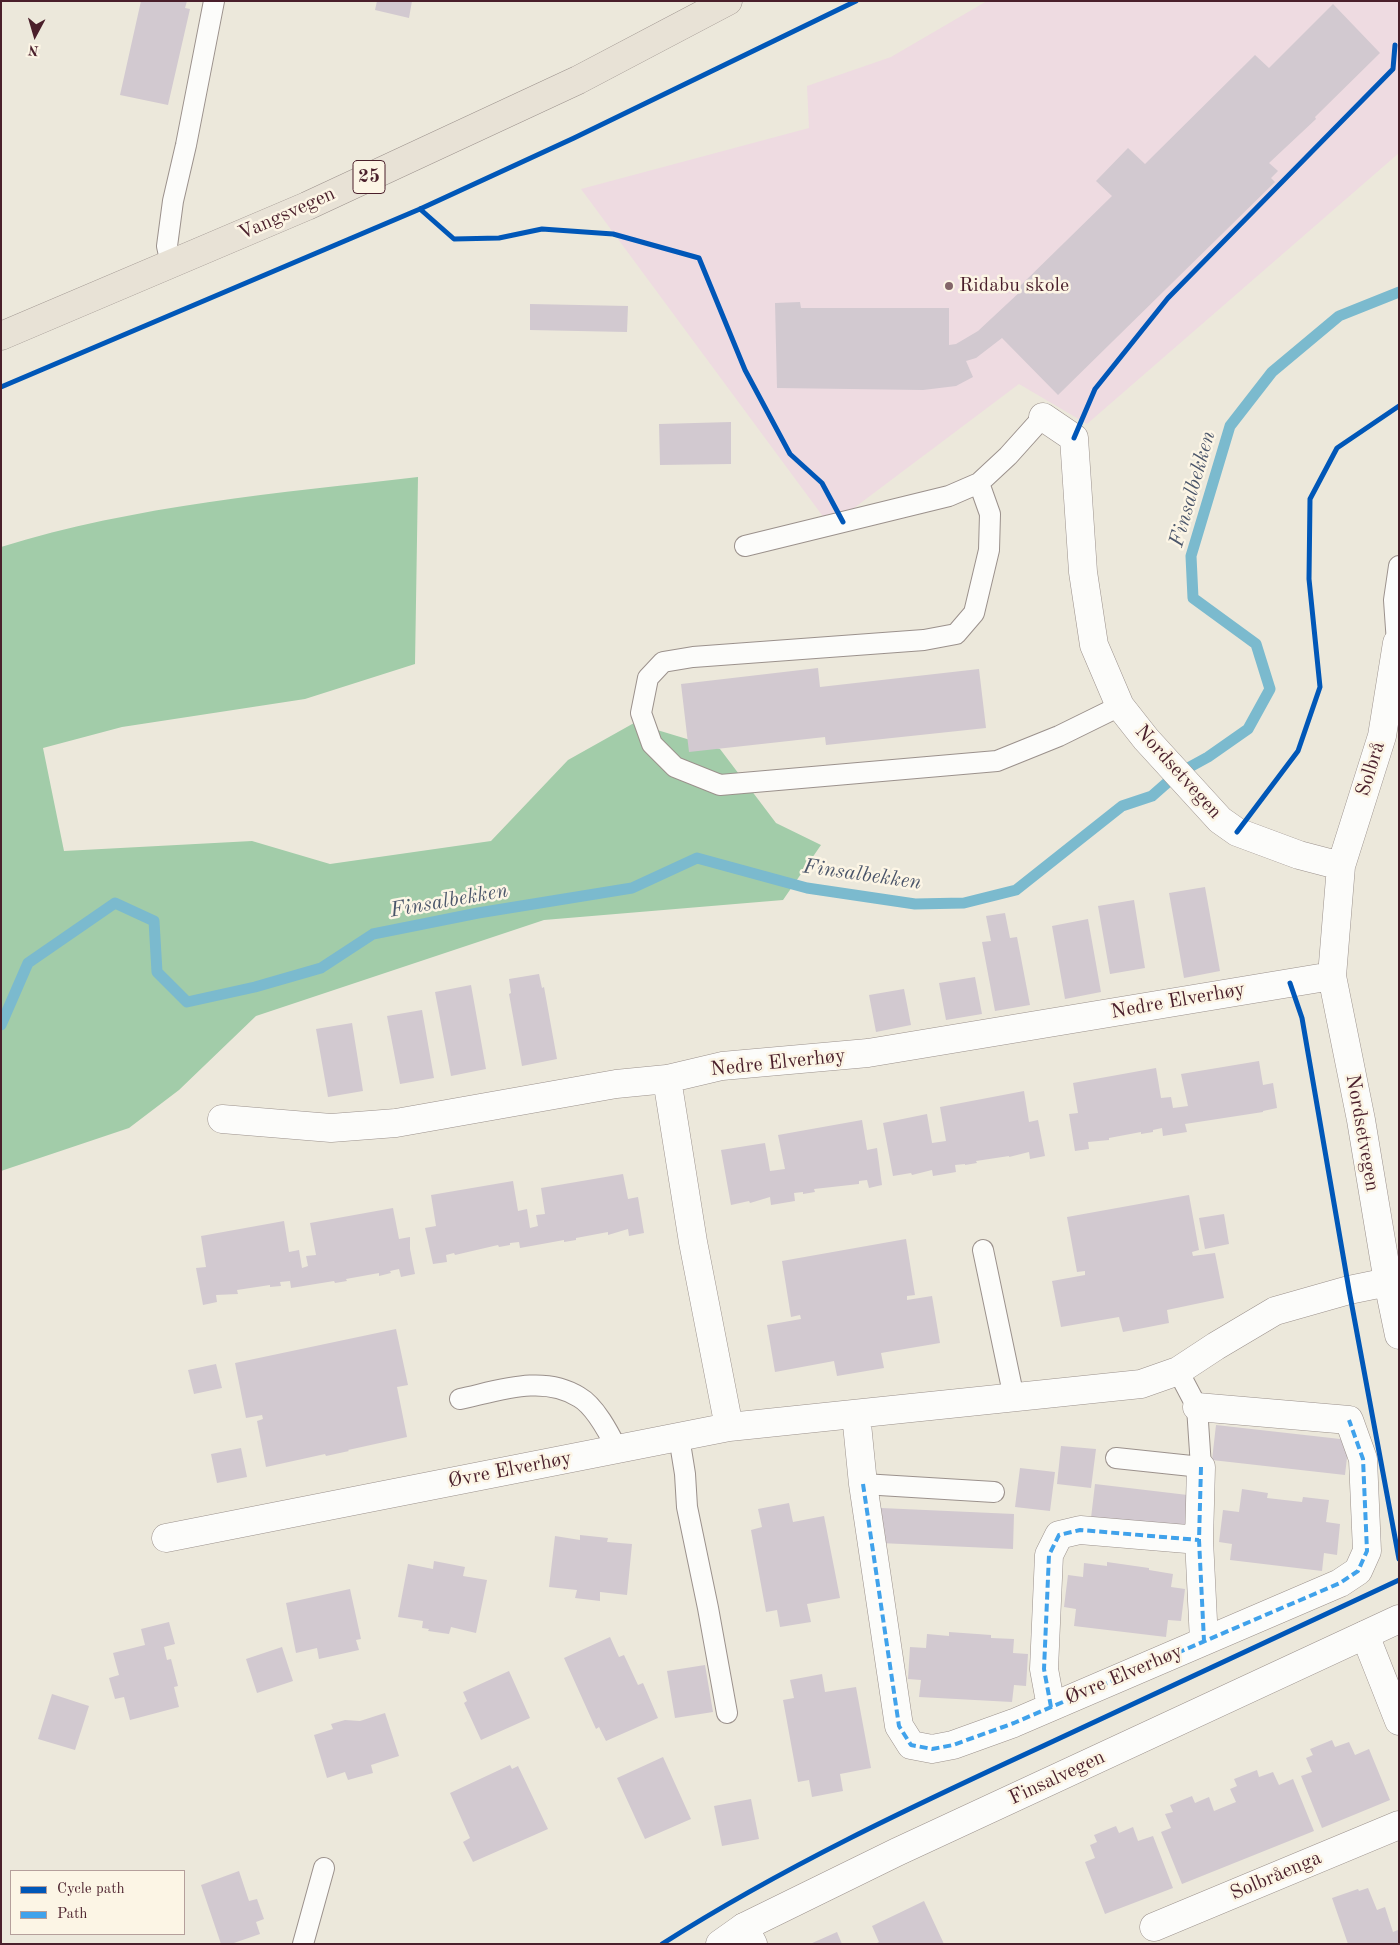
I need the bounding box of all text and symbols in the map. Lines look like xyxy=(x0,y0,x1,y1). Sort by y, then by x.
north arrow xyxy=(10,10,60,60)
text: N xyxy=(27,42,39,57)
road number: 25 xyxy=(353,160,385,193)
street label: Vangsvegen xyxy=(235,182,339,246)
place label: Ridabu skole xyxy=(959,274,1069,298)
marker: Ridabu skole xyxy=(943,280,955,292)
water label: Finsalbekken xyxy=(1164,428,1222,550)
street label: Nordsetvegen xyxy=(1129,720,1227,824)
street label: Solbrå xyxy=(1351,739,1391,799)
water label: Finsalbekken xyxy=(801,854,923,896)
water label: Finsalbekken xyxy=(388,878,510,924)
street label: Nedre Elverhøy xyxy=(1109,977,1247,1025)
street label: Nedre Elverhøy xyxy=(709,1044,847,1082)
street label: Nordsetvegen xyxy=(1340,1073,1384,1193)
street label: Øvre Elverhøy xyxy=(446,1446,574,1494)
street label: Øvre Elverhøy xyxy=(1062,1639,1186,1711)
street label: Finsalvegen xyxy=(1005,1745,1109,1811)
street label: Solbråenga xyxy=(1227,1846,1325,1906)
legend xyxy=(10,1870,185,1935)
text: Cycle path xyxy=(57,1882,125,1897)
text: Path xyxy=(57,1907,87,1922)

